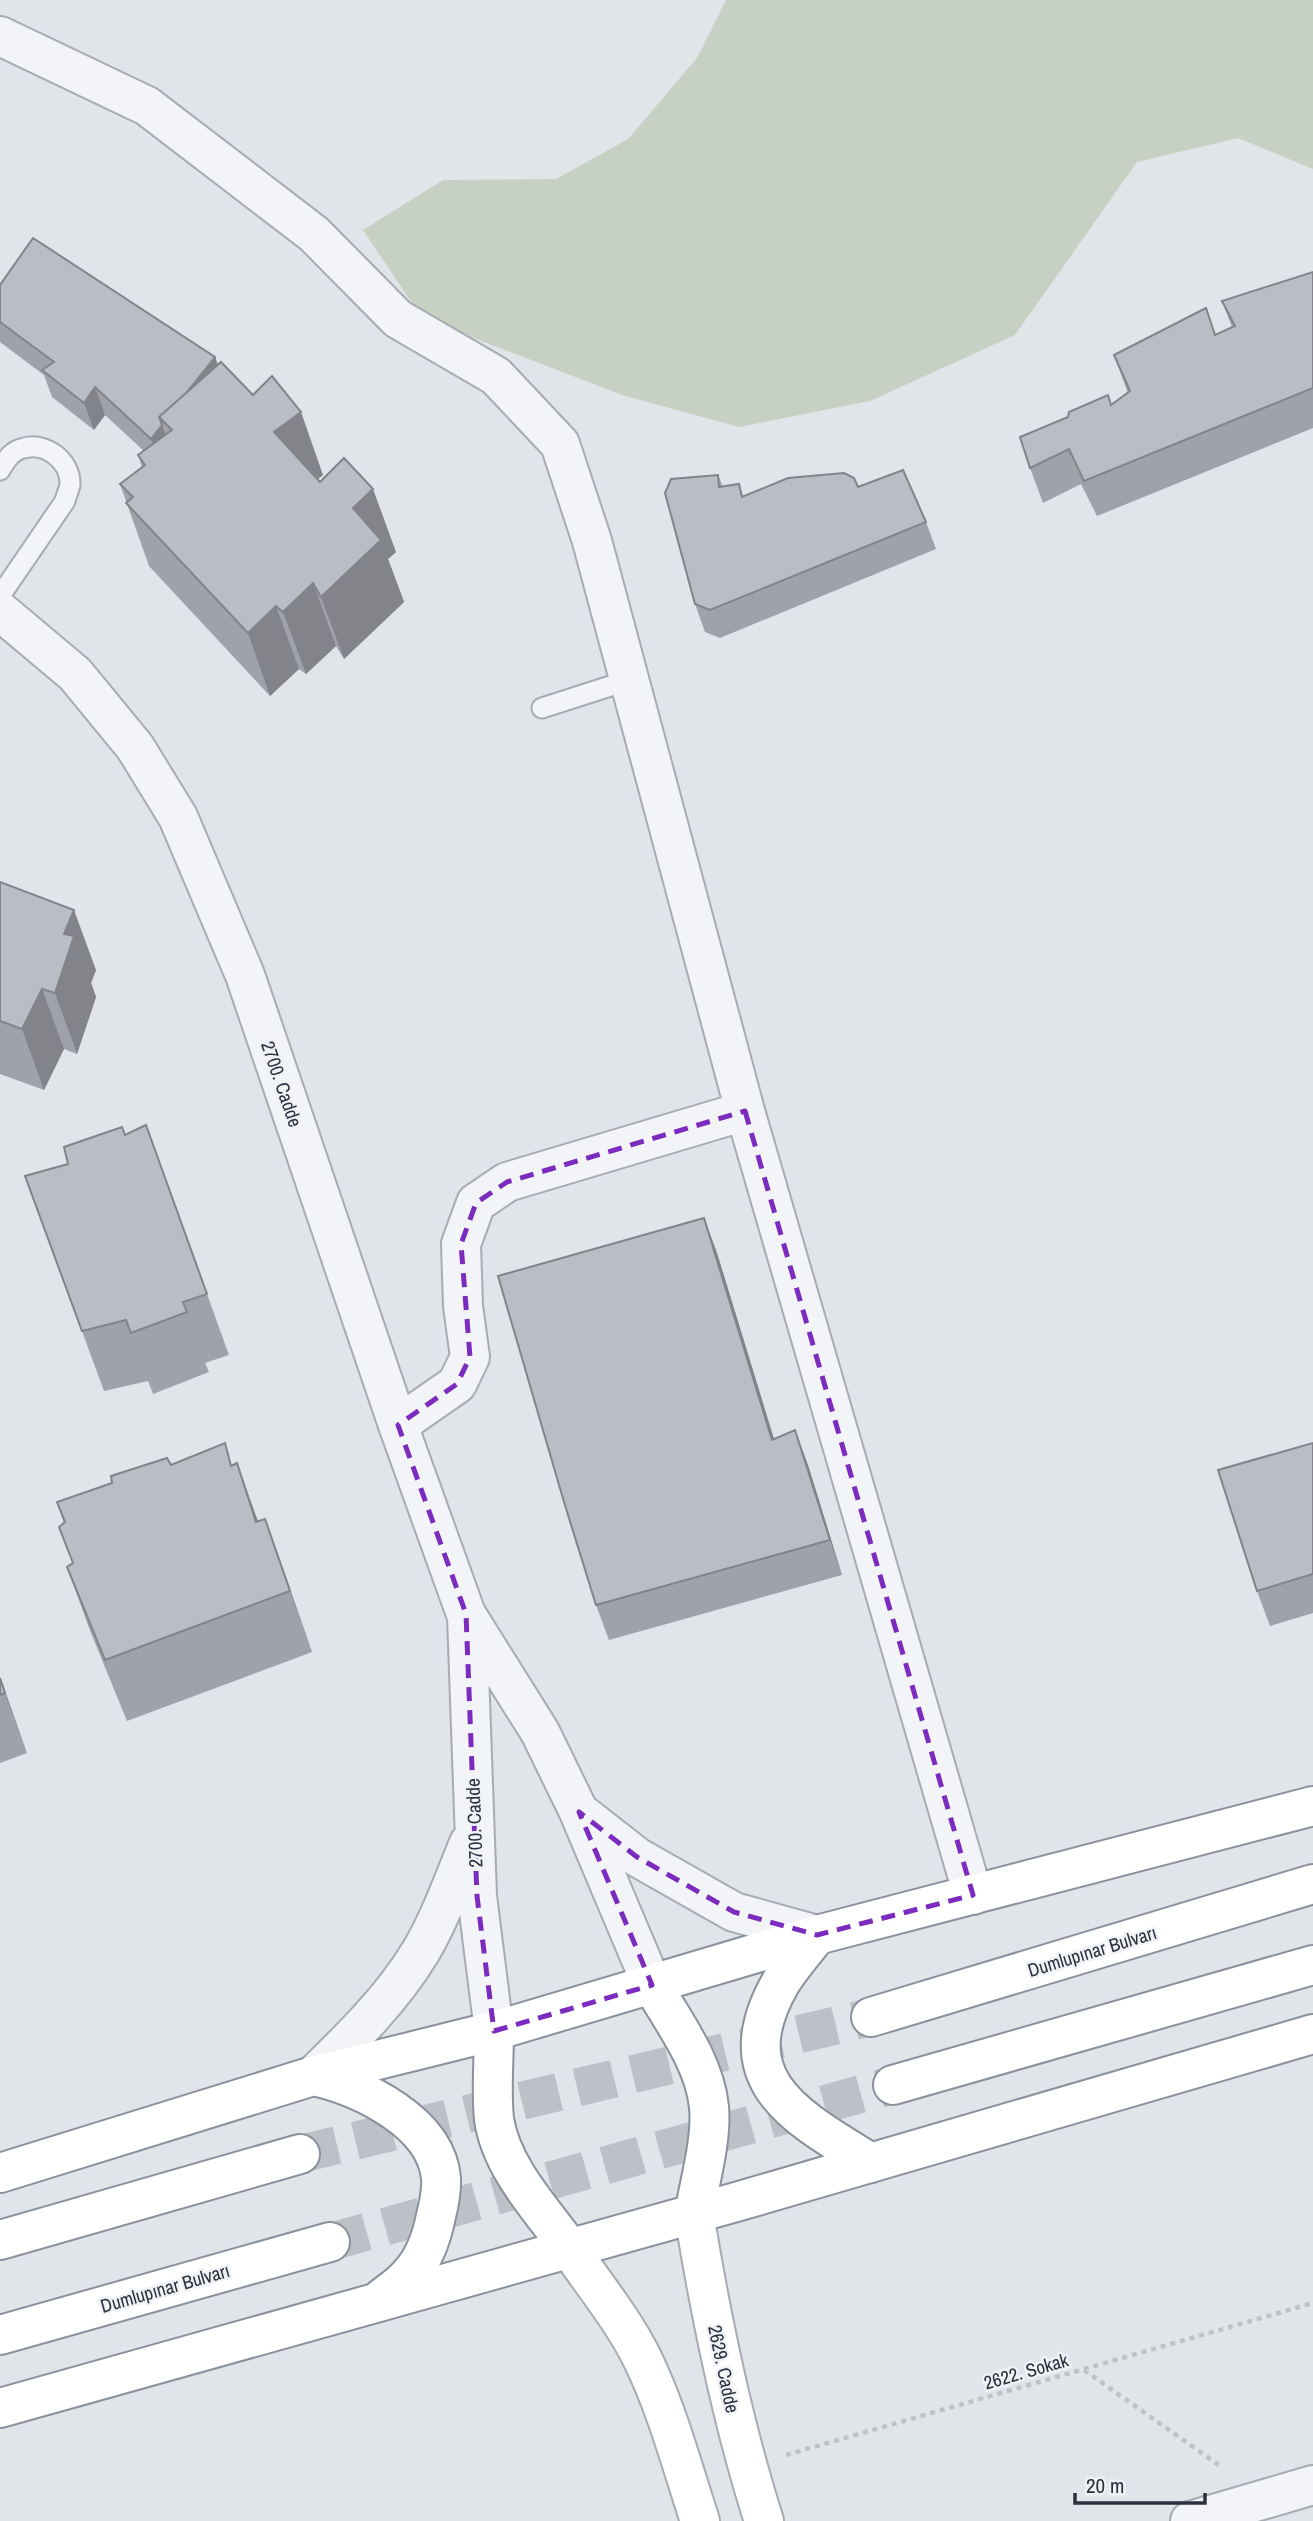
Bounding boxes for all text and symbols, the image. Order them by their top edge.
street label: 2700. Cadde [255,1038,309,1130]
street label: 2700. Cadde [459,1778,489,1868]
street label: Dumlupınar Bulvarı [1024,1919,1160,1983]
street label: Dumlupınar Bulvarı [97,2257,233,2319]
street label: 2629. Cadde [702,2323,746,2415]
street label: 2622. Sokak [981,2347,1071,2395]
scale bar [1075,2462,1204,2506]
text: 20 m [1086,2471,1124,2500]

